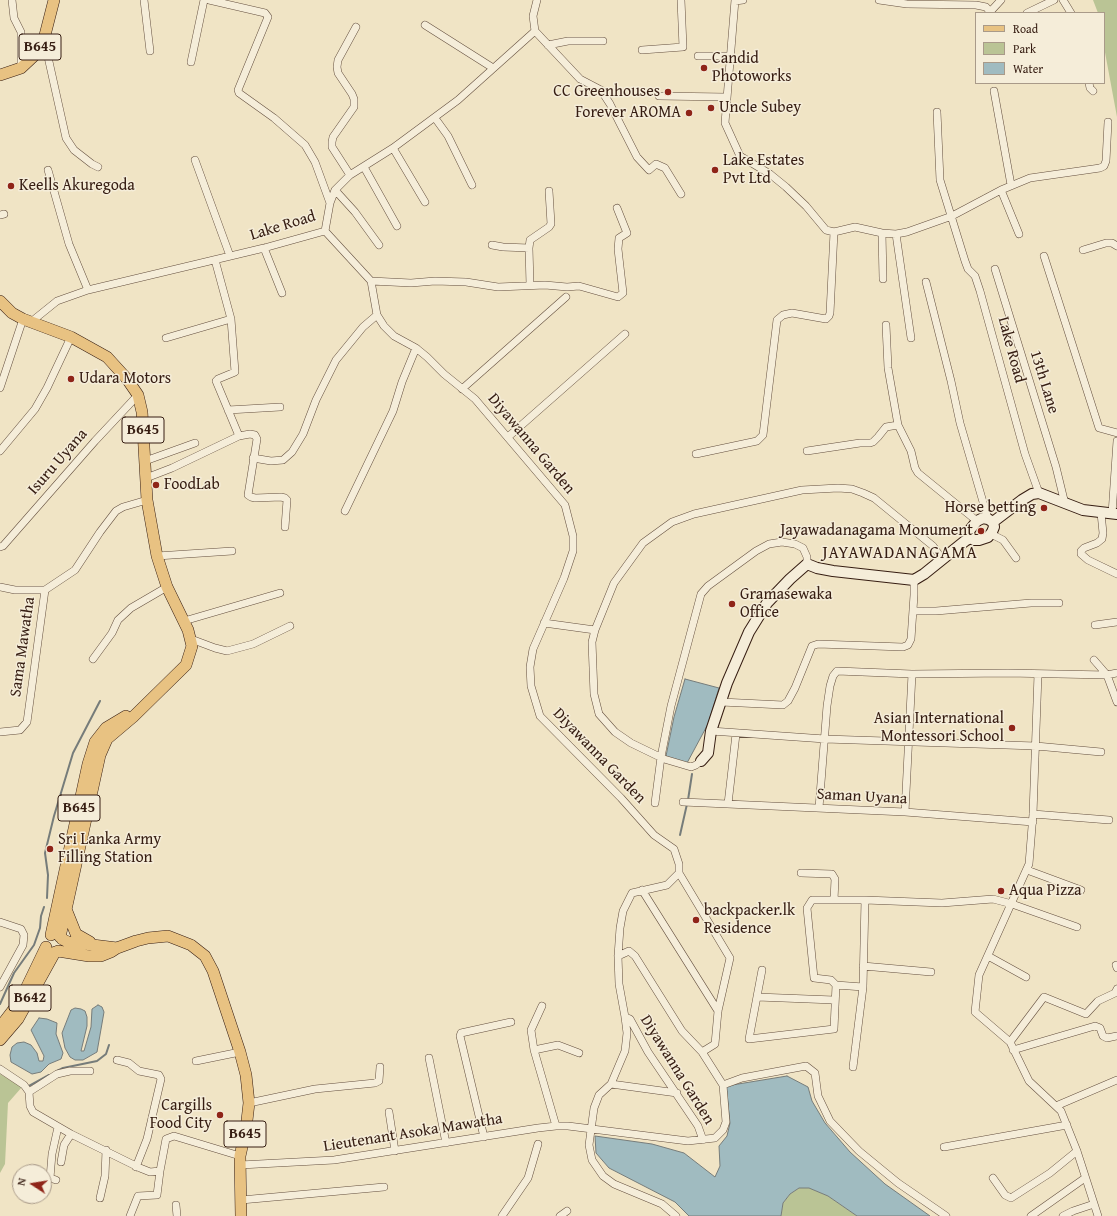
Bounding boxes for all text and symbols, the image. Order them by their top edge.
legend [975,12,1105,84]
text: Road [1013,20,1038,37]
road number: B645 [19,34,61,60]
text: Park [1013,40,1036,57]
place label: Candid Photoworks [712,49,792,87]
text: Water [1013,60,1043,77]
marker: Candid Photoworks [699,63,709,73]
place label: CC Greenhouses [553,82,660,102]
marker: CC Greenhouses [663,87,673,97]
place label: Uncle Subey [719,98,801,118]
place label: Forever AROMA [575,103,681,123]
marker: Uncle Subey [706,103,716,113]
marker: Forever AROMA [684,108,694,118]
place label: Lake Estates Pvt Ltd [723,151,804,189]
marker: Lake Estates Pvt Ltd [710,165,720,175]
place label: Keells Akuregoda [19,176,135,196]
marker: Keells Akuregoda [6,181,16,191]
street label: Lake Road [248,207,318,245]
street label: Lake Road [993,315,1029,385]
street label: 13th Lane [1025,348,1063,416]
place label: Udara Motors [79,369,171,389]
marker: Udara Motors [66,374,76,384]
street label: Diyawanna Garden [483,390,579,498]
road number: B645 [122,417,164,443]
street label: Isuru Uyana [24,425,92,499]
place label: FoodLab [164,475,220,495]
marker: FoodLab [151,480,161,490]
place label: Horse betting [945,498,1036,518]
marker: Horse betting [1039,503,1049,513]
place label: Jayawadanagama Monument [780,521,973,541]
marker: Jayawadanagama Monument [976,526,986,536]
district label: JAYAWADANAGAMA [822,544,978,564]
place label: Gramasewaka Office [740,585,832,623]
street label: Sama Mawatha [6,596,40,698]
marker: Gramasewaka Office [727,599,737,609]
street label: Diyawanna Garden [549,704,649,808]
place label: Asian International Montessori School [874,709,1004,747]
marker: Asian International Montessori School [1007,723,1017,733]
street label: Saman Uyana [816,785,908,809]
road number: B645 [58,795,100,821]
place label: Sri Lanka Army Filling Station [58,830,161,868]
marker: Sri Lanka Army Filling Station [45,844,55,854]
place label: Aqua Pizza [1009,881,1082,901]
marker: Aqua Pizza [996,886,1006,896]
place label: backpacker.lk Residence [704,901,795,939]
marker: backpacker.lk Residence [691,915,701,925]
road number: B642 [9,985,51,1011]
street label: Diyawanna Garden [636,1012,718,1128]
place label: Cargills Food City [150,1096,212,1134]
street label: Lieutenant Asoka Mawatha [322,1109,504,1157]
marker: Cargills Food City [215,1110,225,1120]
road number: B645 [224,1121,266,1147]
north arrow [12,1164,52,1204]
text: N [13,1176,30,1187]

